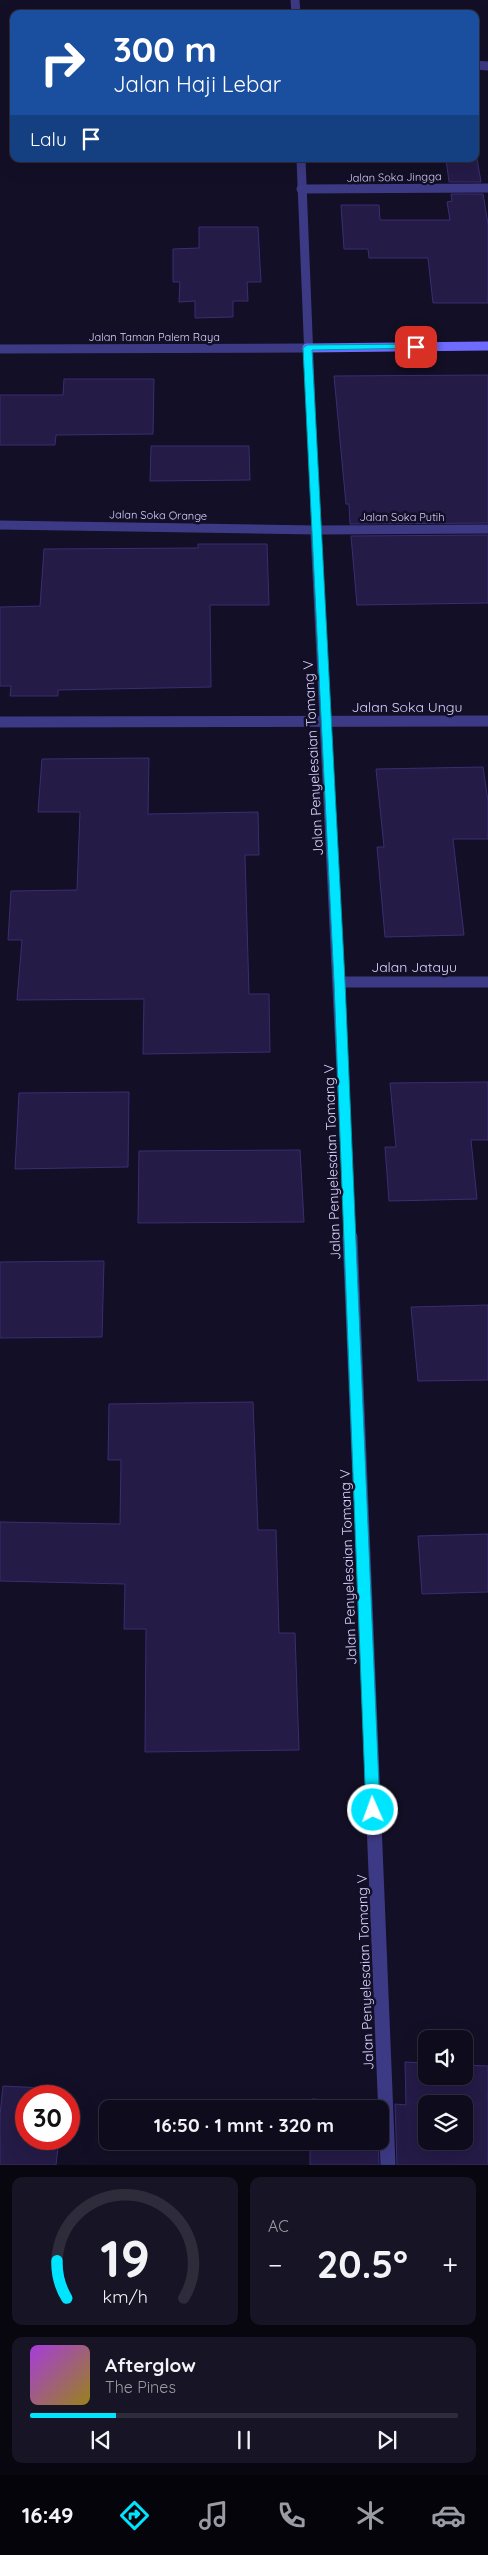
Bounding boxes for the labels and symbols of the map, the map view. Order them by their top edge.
street label: Jalan Soka Jingga [346,169,442,185]
pin [395,326,437,368]
street label: Jalan Taman Palem Raya [88,330,220,344]
street label: Jalan Soka Orange [109,507,207,523]
street label: Jalan Soka Putih [360,510,444,524]
street label: Jalan Penyelesaian Tomang V [299,660,327,856]
street label: Jalan Soka Ungu [352,698,462,716]
street label: Jalan Jatayu [371,958,457,976]
street label: Jalan Penyelesaian Tomang V [320,1064,344,1260]
street label: Jalan Penyelesaian Tomang V [336,1469,360,1665]
position arrow [346,1783,398,1835]
street label: Jalan Penyelesaian Tomang V [353,1874,377,2070]
speed limit sign: 30 [15,2085,80,2150]

